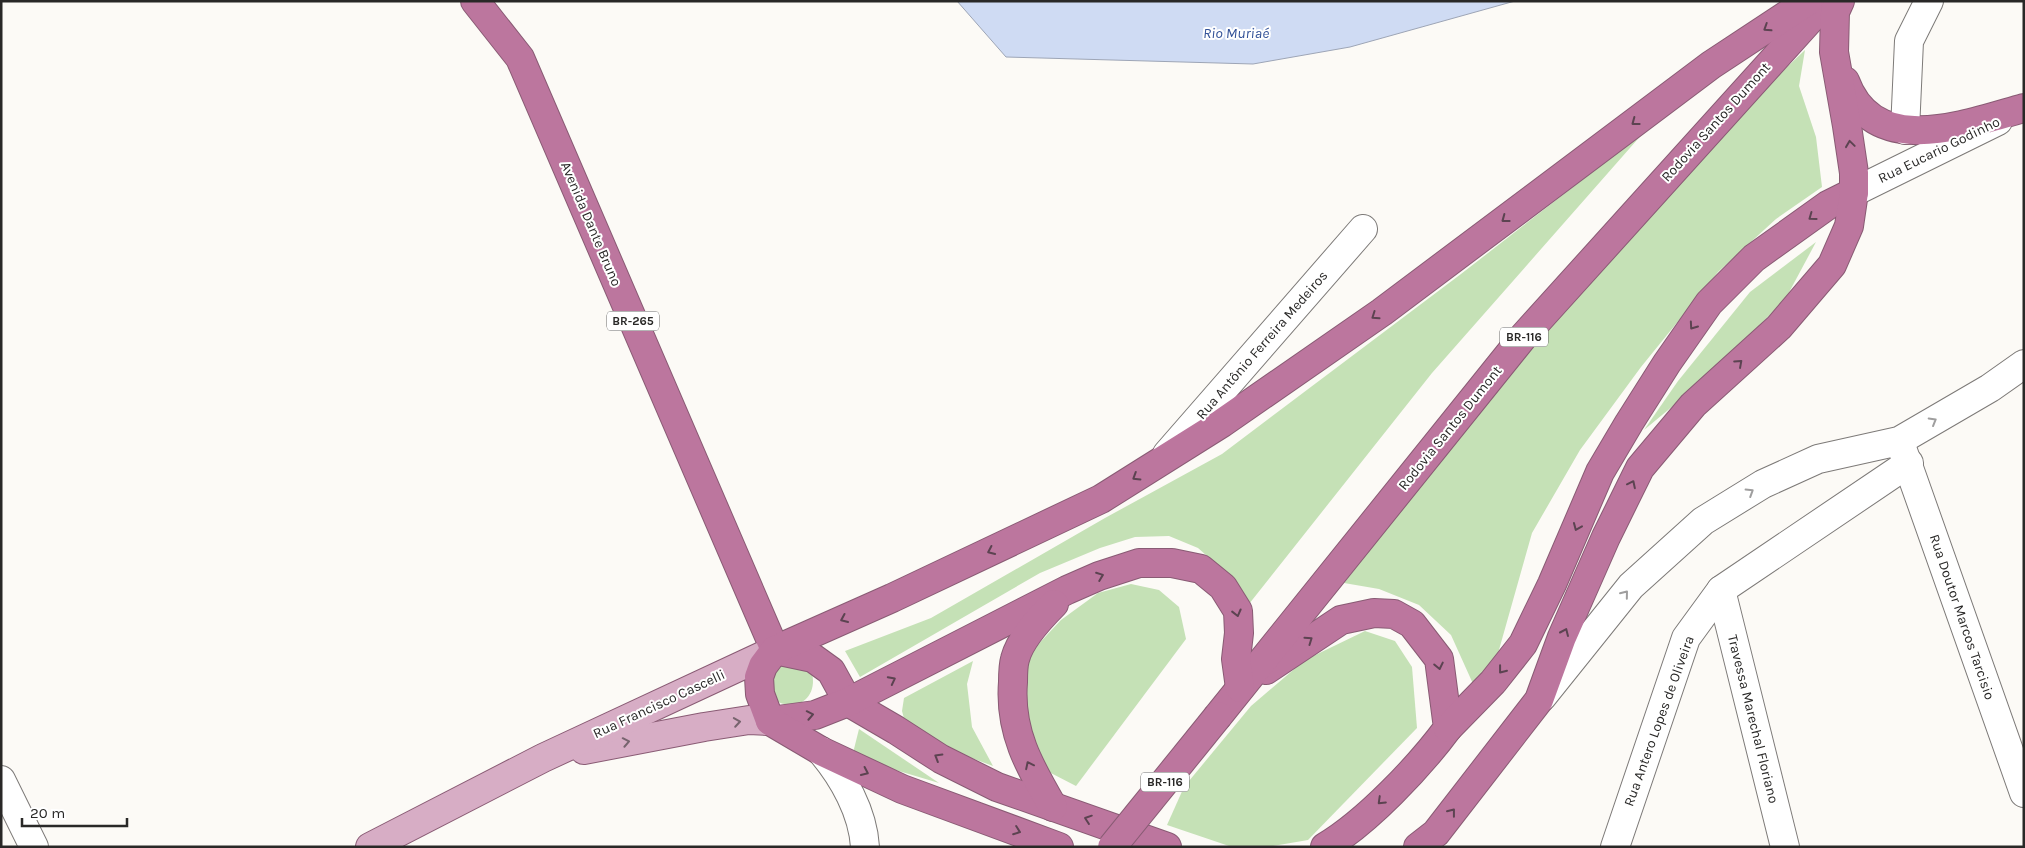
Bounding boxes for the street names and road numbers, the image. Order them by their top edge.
street label: Rodovia Santos Dumont [1658,59,1774,185]
street label: Rua Eucario Godinho [1875,113,2003,187]
street label: Avenida Dante Bruno [557,159,625,289]
street label: Rua Antônio Ferreira Medeiros [1193,267,1331,423]
road number: BR-265 [607,312,659,331]
road number: BR-116 [1500,328,1548,347]
street label: Rodovia Santos Dumont [1395,362,1505,494]
street label: Rua Doutor Marcos Tarcisio [1926,532,1998,702]
street label: Rua Antero Lopes de Oliveira [1620,633,1698,809]
street label: Travessa Marechal Floriano [1724,633,1782,805]
street label: Rua Francisco Cascelli [590,666,728,742]
road number: BR-116 [1141,772,1189,792]

